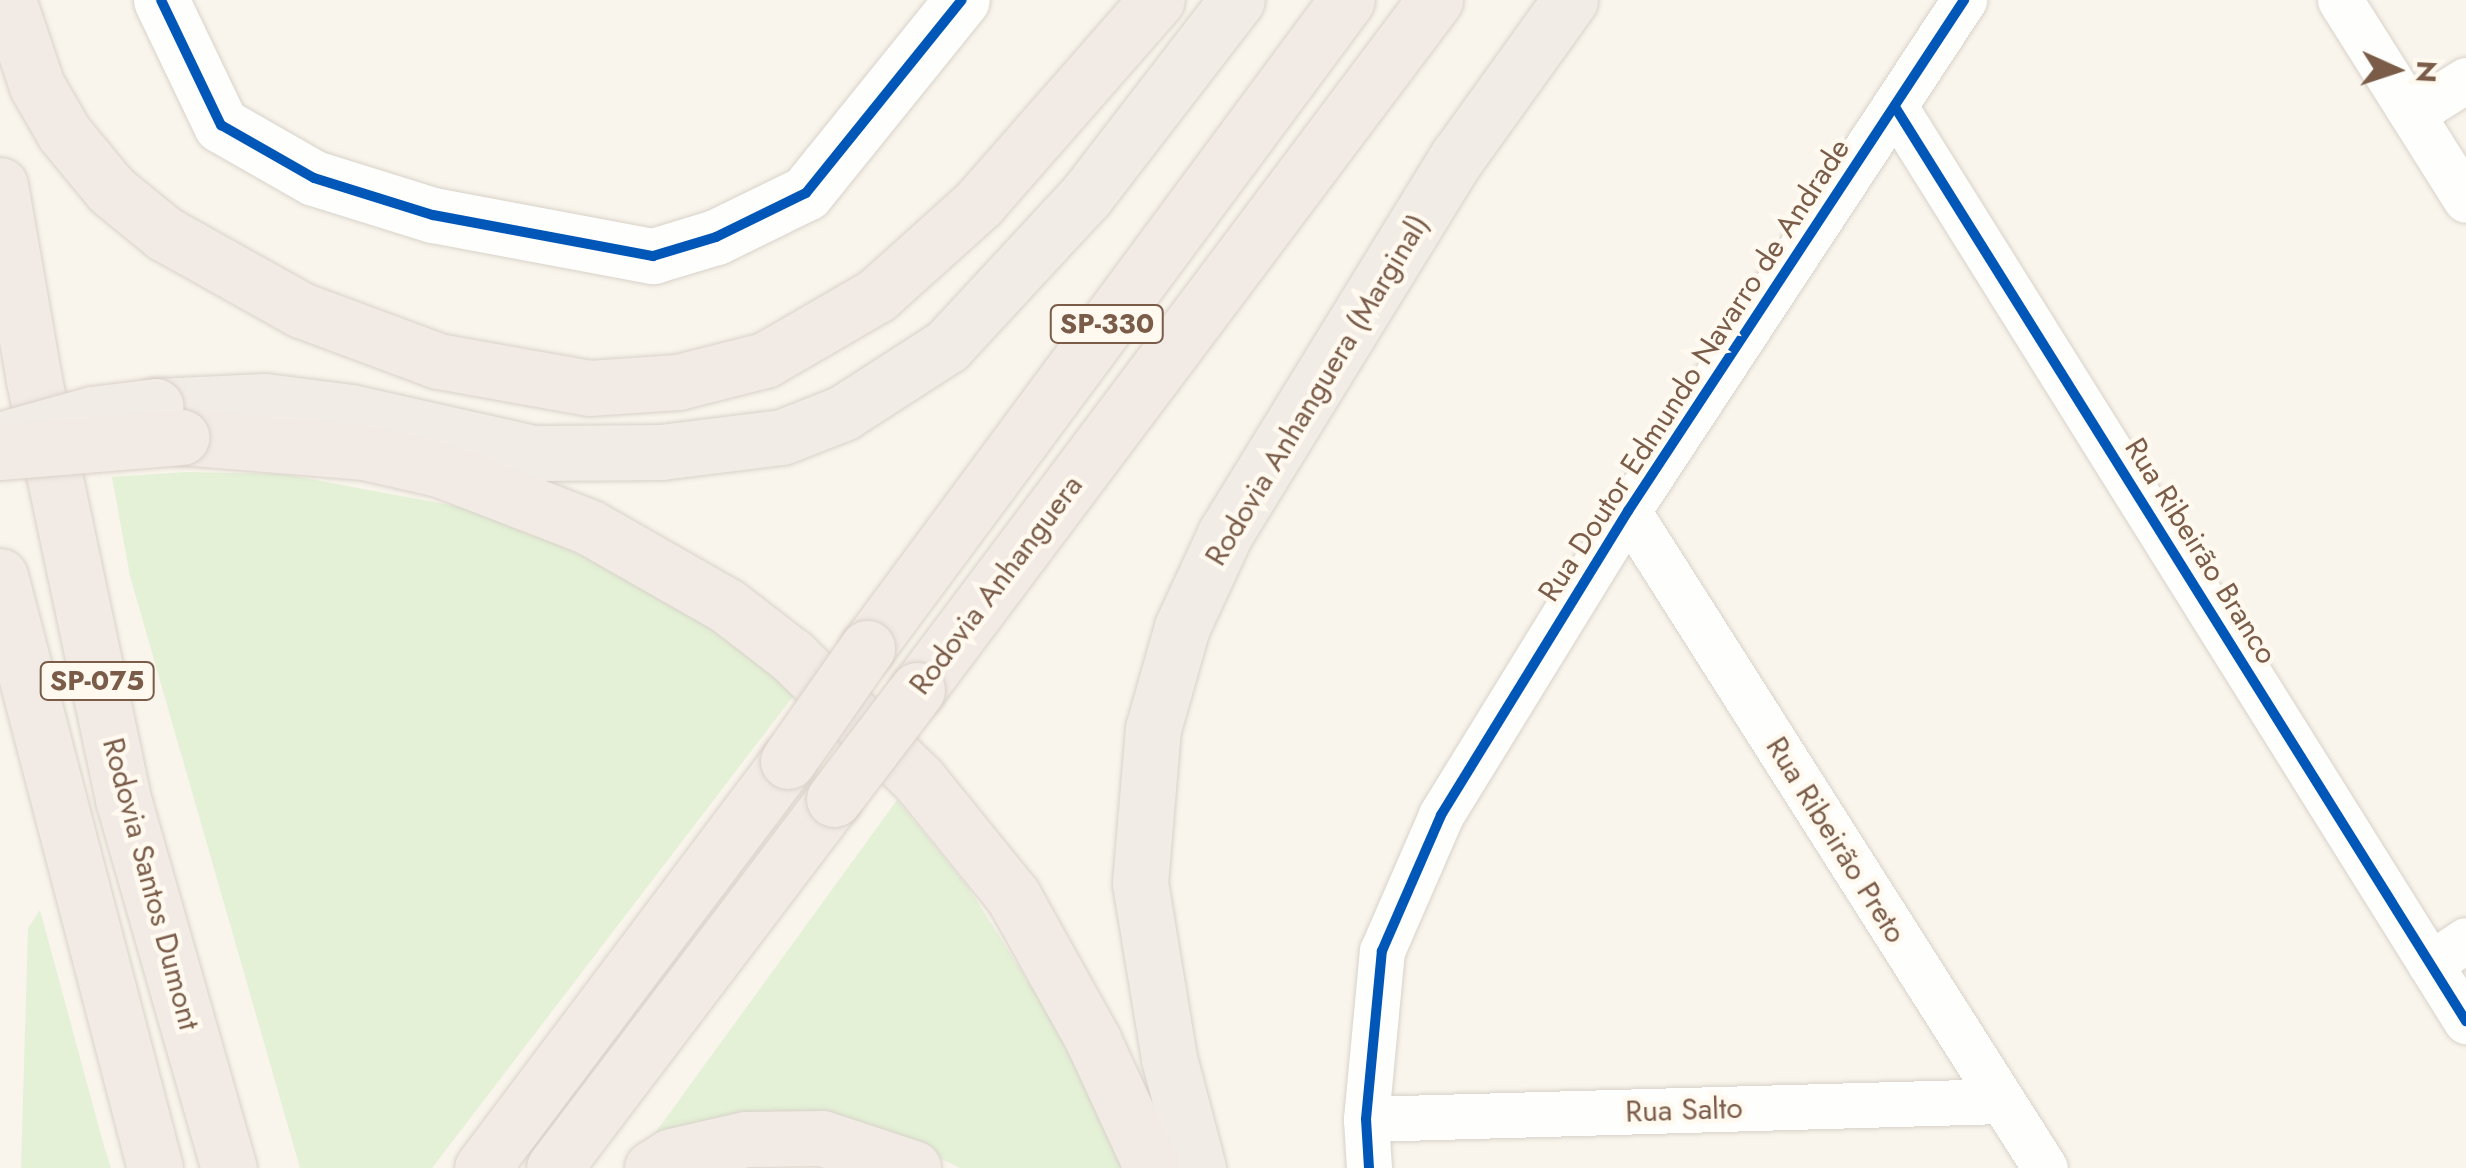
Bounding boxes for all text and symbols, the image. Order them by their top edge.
north arrow [2346,20,2446,120]
text: N [2405,59,2448,84]
street label: Rua Doutor Edmundo Navarro de Andrade [1531,132,1857,608]
street label: Rodovia Anhanguera (Marginal) [1198,208,1436,572]
road number: SP-330 [1050,301,1164,347]
street label: Rua Ribeirão Branco [2117,432,2285,670]
street label: Rodovia Anhanguera [902,468,1090,702]
road number: SP-075 [39,658,154,704]
street label: Rua Ribeirão Preto [1758,730,1914,950]
street label: Rodovia Santos Dumont [95,734,207,1034]
street label: Rua Salto [1625,1090,1743,1130]

